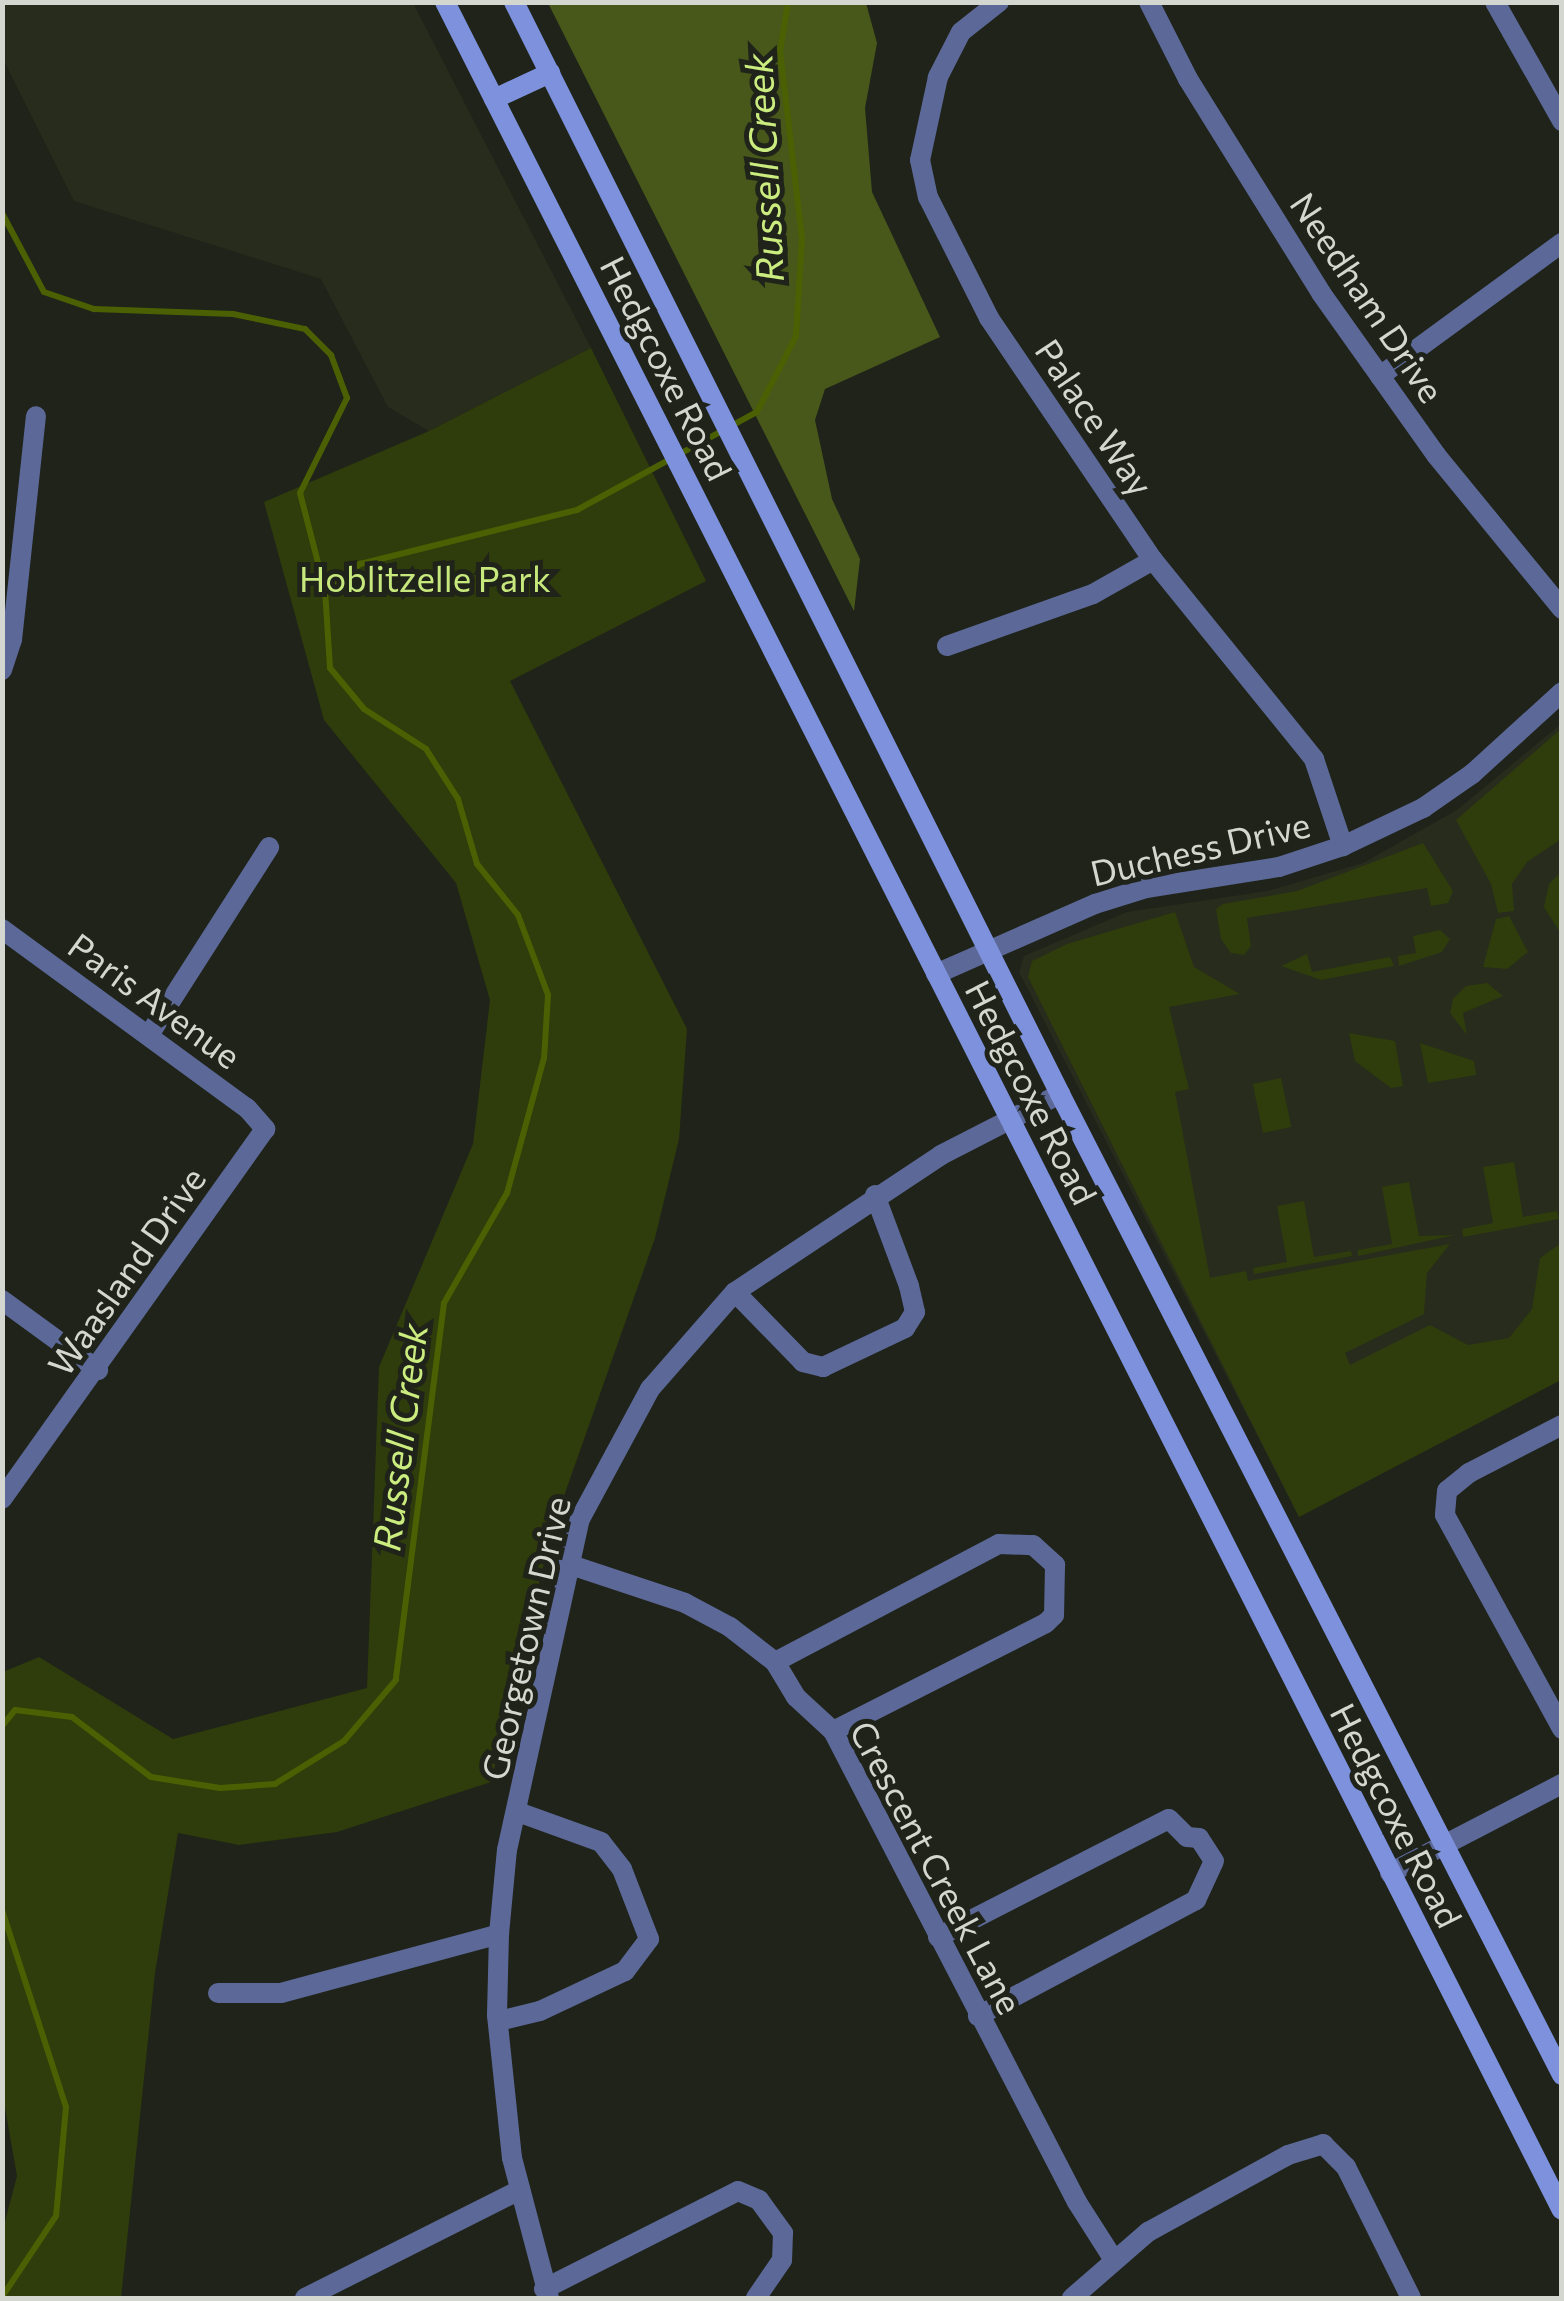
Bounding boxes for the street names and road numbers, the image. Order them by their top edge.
street label: Needham Drive [1282,184,1454,410]
street label: Hedgcoxe Road [593,249,741,487]
street label: Palace Way [1027,331,1163,503]
street label: Duchess Drive [1086,802,1314,894]
street label: Paris Avenue [61,923,249,1077]
street label: Hedgcoxe Road [958,973,1106,1211]
street label: Waasland Drive [39,1159,213,1383]
street label: Georgetown Drive [472,1492,578,1784]
street label: Hedgcoxe Road [1323,1696,1471,1934]
street label: Crescent Creek Lane [842,1713,1032,2021]

